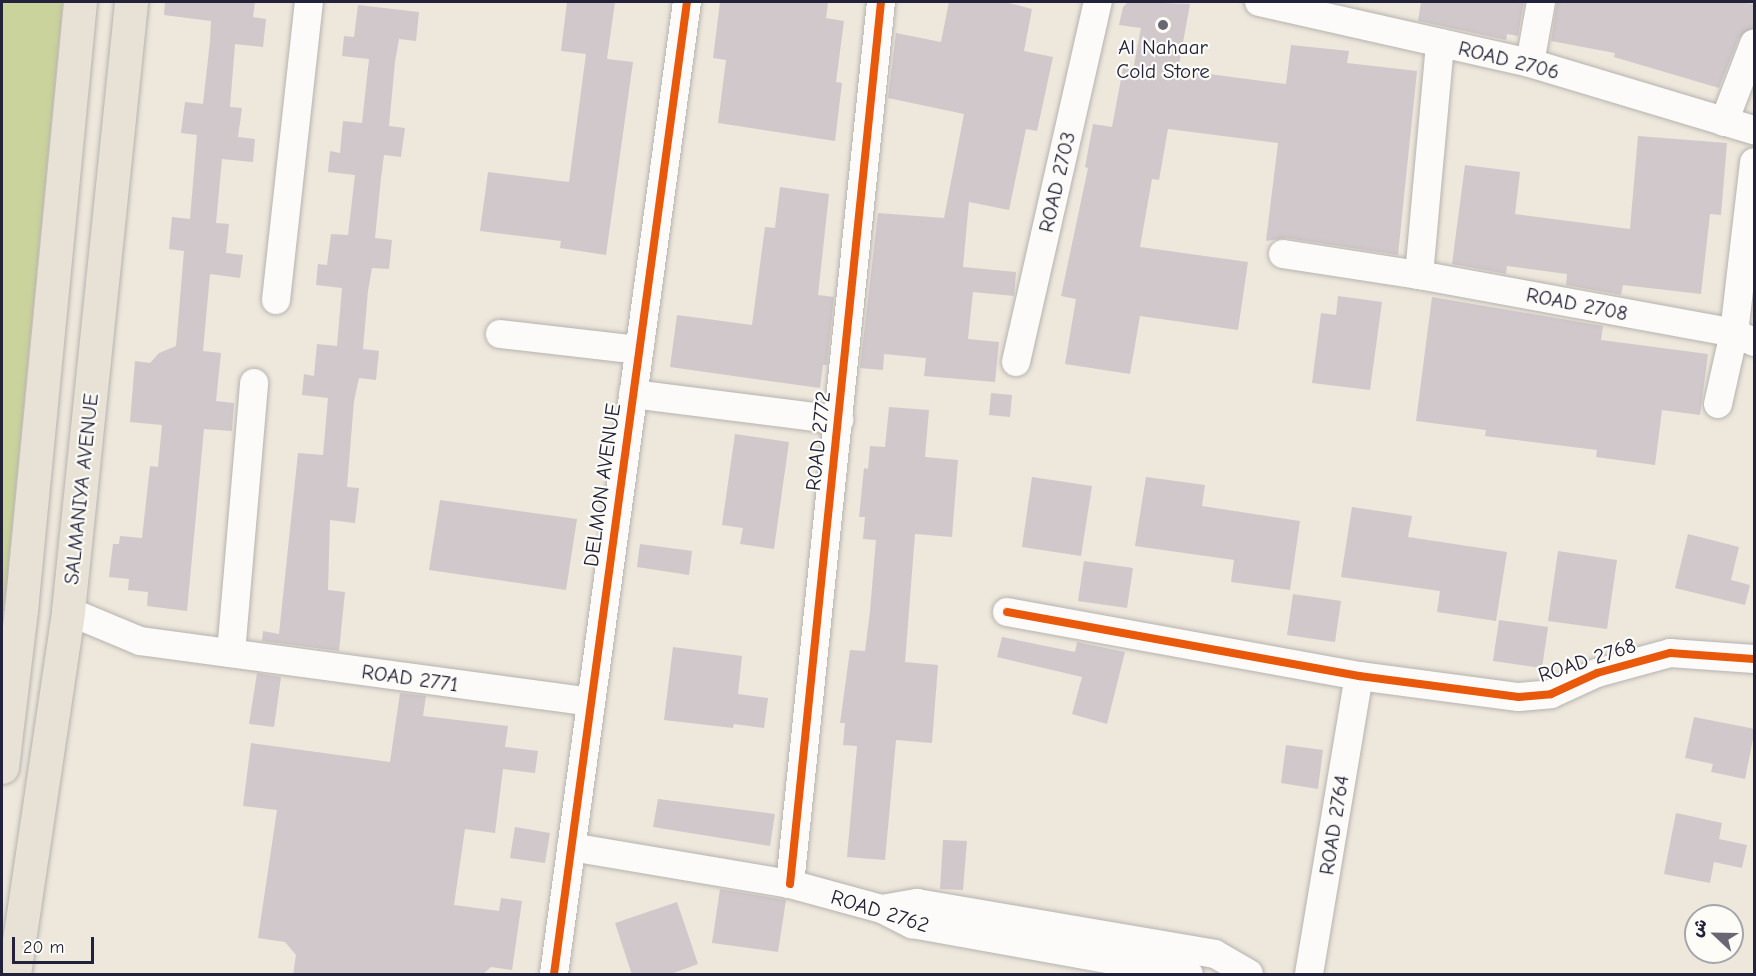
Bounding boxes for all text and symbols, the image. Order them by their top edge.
marker: Al Nahaar Cold Store [1156,18,1170,32]
place label: Al Nahaar Cold Store [1116,34,1210,84]
street label: ROAD 2706 [1456,35,1562,85]
street label: ROAD 2703 [1033,129,1081,235]
street label: ROAD 2708 [1524,282,1630,326]
street label: ROAD 2772 [800,390,836,492]
street label: SALMANIYA AVENUE [58,392,104,586]
street label: DELMON AVENUE [578,402,626,568]
street label: ROAD 2768 [1535,632,1639,688]
street label: ROAD 2771 [360,659,460,697]
street label: ROAD 2764 [1314,773,1354,877]
street label: ROAD 2762 [828,884,932,938]
north arrow [1684,904,1744,964]
text: ش [1688,916,1711,940]
scale bar [15,925,98,963]
text: 20 m [23,937,64,958]

